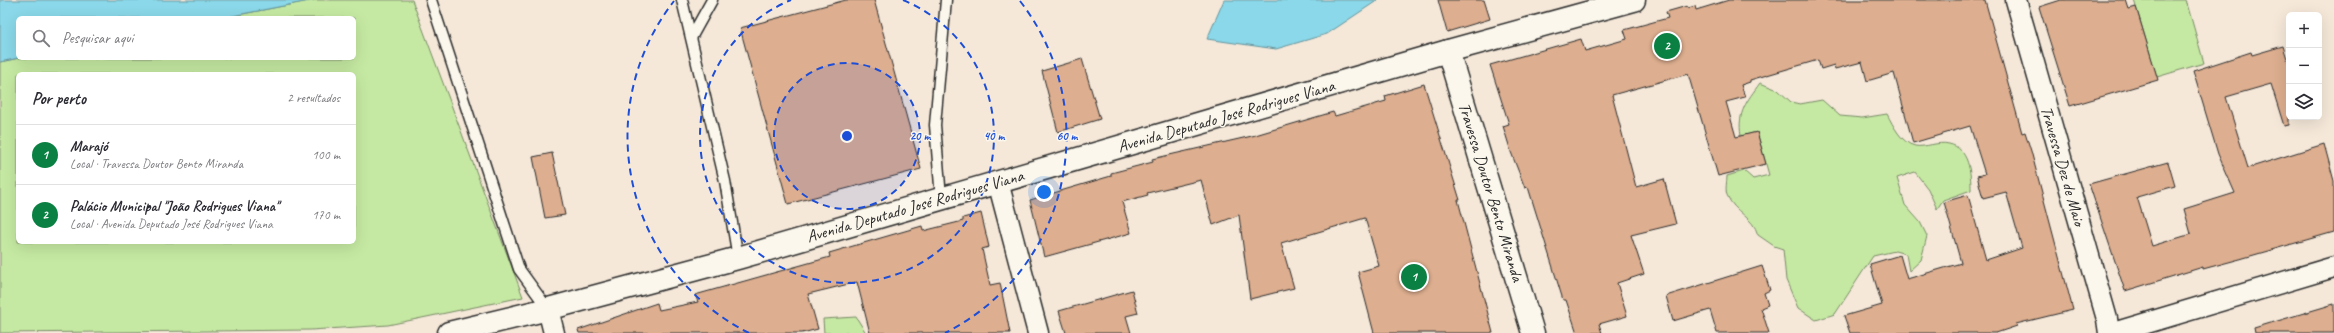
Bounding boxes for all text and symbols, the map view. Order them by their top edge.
map controls [2286,12,2322,120]
button: + [2286,12,2322,48]
search box [16,16,356,60]
icon: search [30,27,52,49]
text: Pesquisar aqui [62,29,133,48]
pin: 2 [1654,31,1680,61]
button: − [2286,48,2322,84]
street label: Avenida Deputado José Rodrigues Viana [1115,75,1338,157]
button: layers [2286,84,2322,120]
text: Por perto [32,88,86,109]
text: 2 resultados [287,90,340,106]
street label: Travessa Doutor Bento Miranda [1454,100,1529,285]
street label: Travessa Dez de Maio [2036,104,2091,230]
text: 20 m [910,128,931,144]
text: 40 m [984,128,1005,144]
text: 60 m [1057,128,1079,144]
centre of rings [840,129,854,143]
text: Marajó [70,137,108,156]
text: 1 [42,147,48,163]
text: 100 m [312,147,340,163]
text: Local · Travessa Doutor Bento Miranda [70,156,243,172]
street label: Avenida Deputado José Rodrigues Viana [804,165,1027,247]
your location [1034,182,1054,202]
text: Palácio Municipal "João Rodrigues Viana" [70,197,279,216]
text: 2 [42,207,48,223]
text: 170 m [312,207,340,223]
text: Local · Avenida Deputado José Rodrigues Viana [70,216,273,232]
pin: 1 [1401,262,1427,292]

